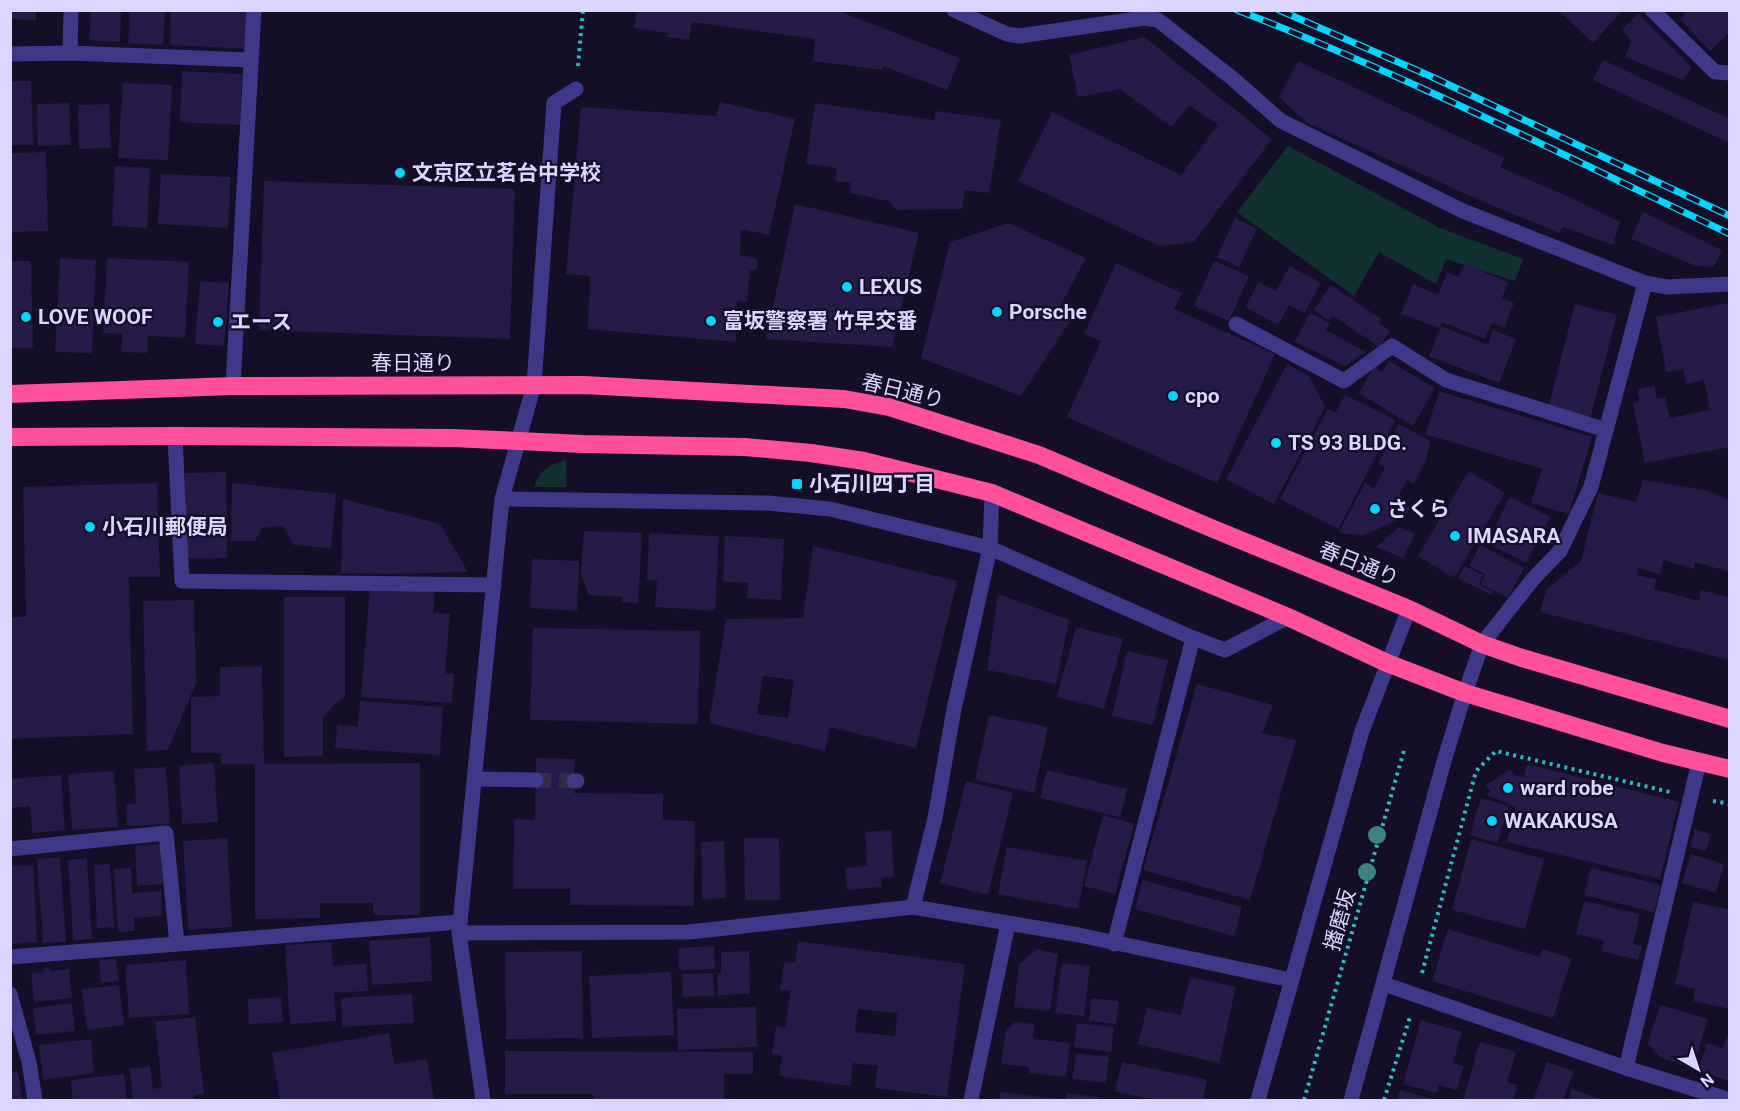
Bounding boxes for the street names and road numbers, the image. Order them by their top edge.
street label: 春日通り [371,351,455,375]
street label: 春日通り [859,369,947,413]
street label: 春日通り [1316,537,1402,591]
street label: 播磨坂 [1320,886,1360,954]

